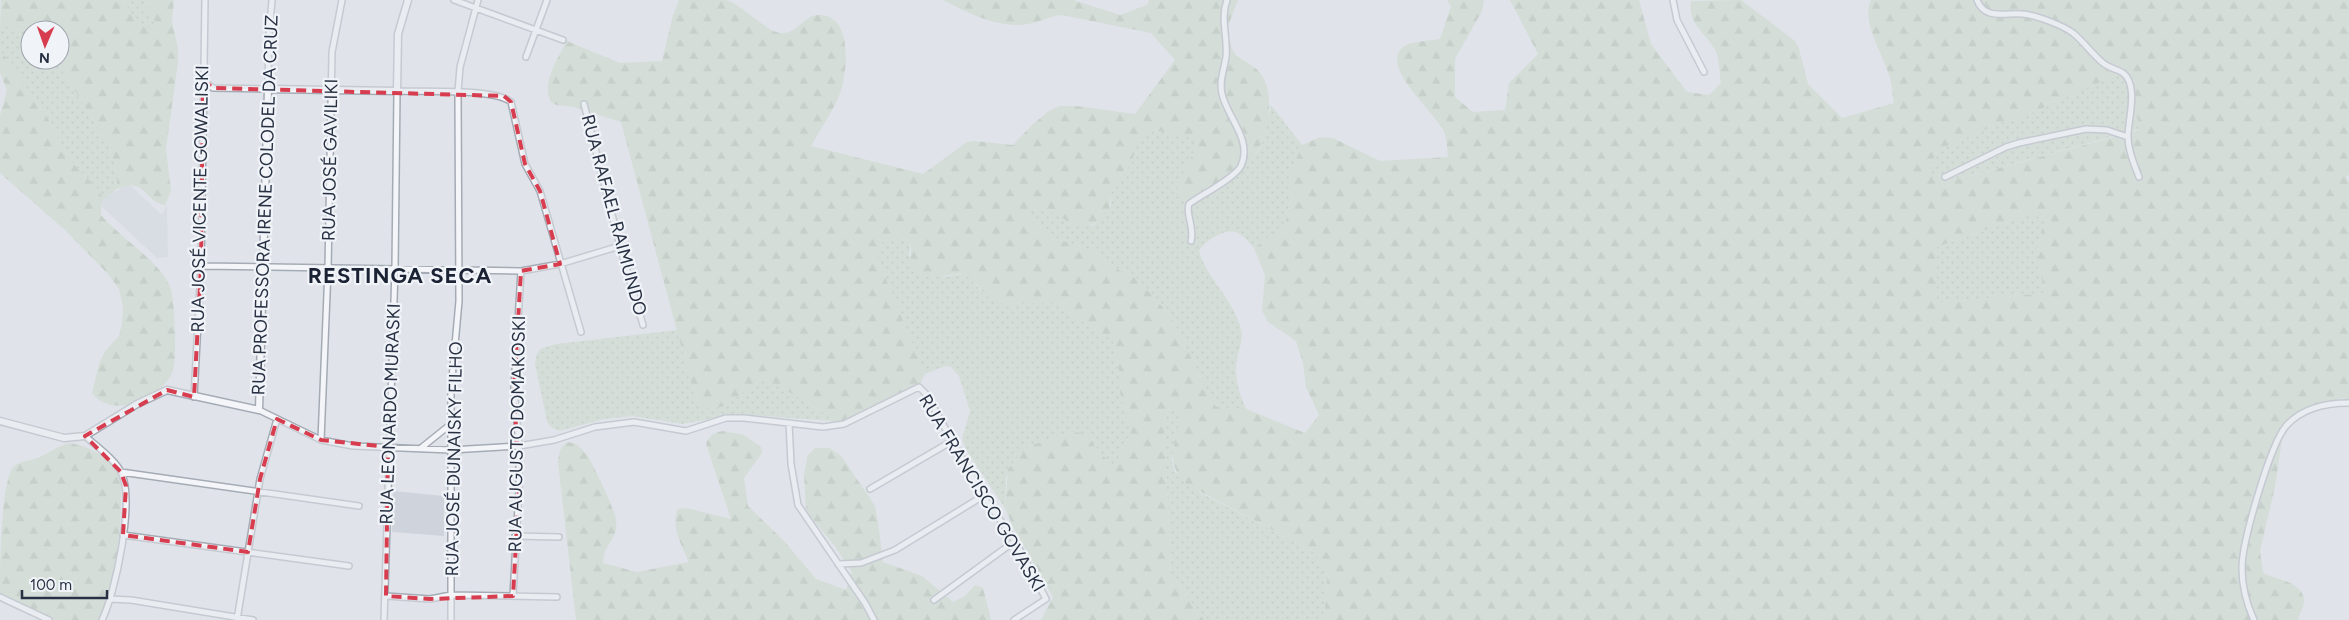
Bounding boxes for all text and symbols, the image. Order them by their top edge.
street label: RUA PROFESSORA IRENE COLODEL DA CRUZ [247,14,283,396]
north arrow [20,20,70,70]
text: N [39,49,50,66]
street label: RUA JOSÉ VICENTE GOWALISKI [187,65,213,333]
street label: RUA JOSÉ GAVILIKI [318,79,342,241]
street label: RUA RAFAEL RAIMUNDO [577,112,651,318]
district label: RESTINGA SECA [308,262,492,289]
street label: RUA LEONARDO MURASKI [375,303,405,525]
street label: RUA AUGUSTO DOMAKOSKI [504,315,530,553]
street label: RUA JOSÉ DUNAISKY FILHO [441,341,467,577]
street label: RUA FRANCISCO GOVASKI [914,390,1050,596]
scale bar [22,568,108,600]
text: 100 m [30,576,72,594]

